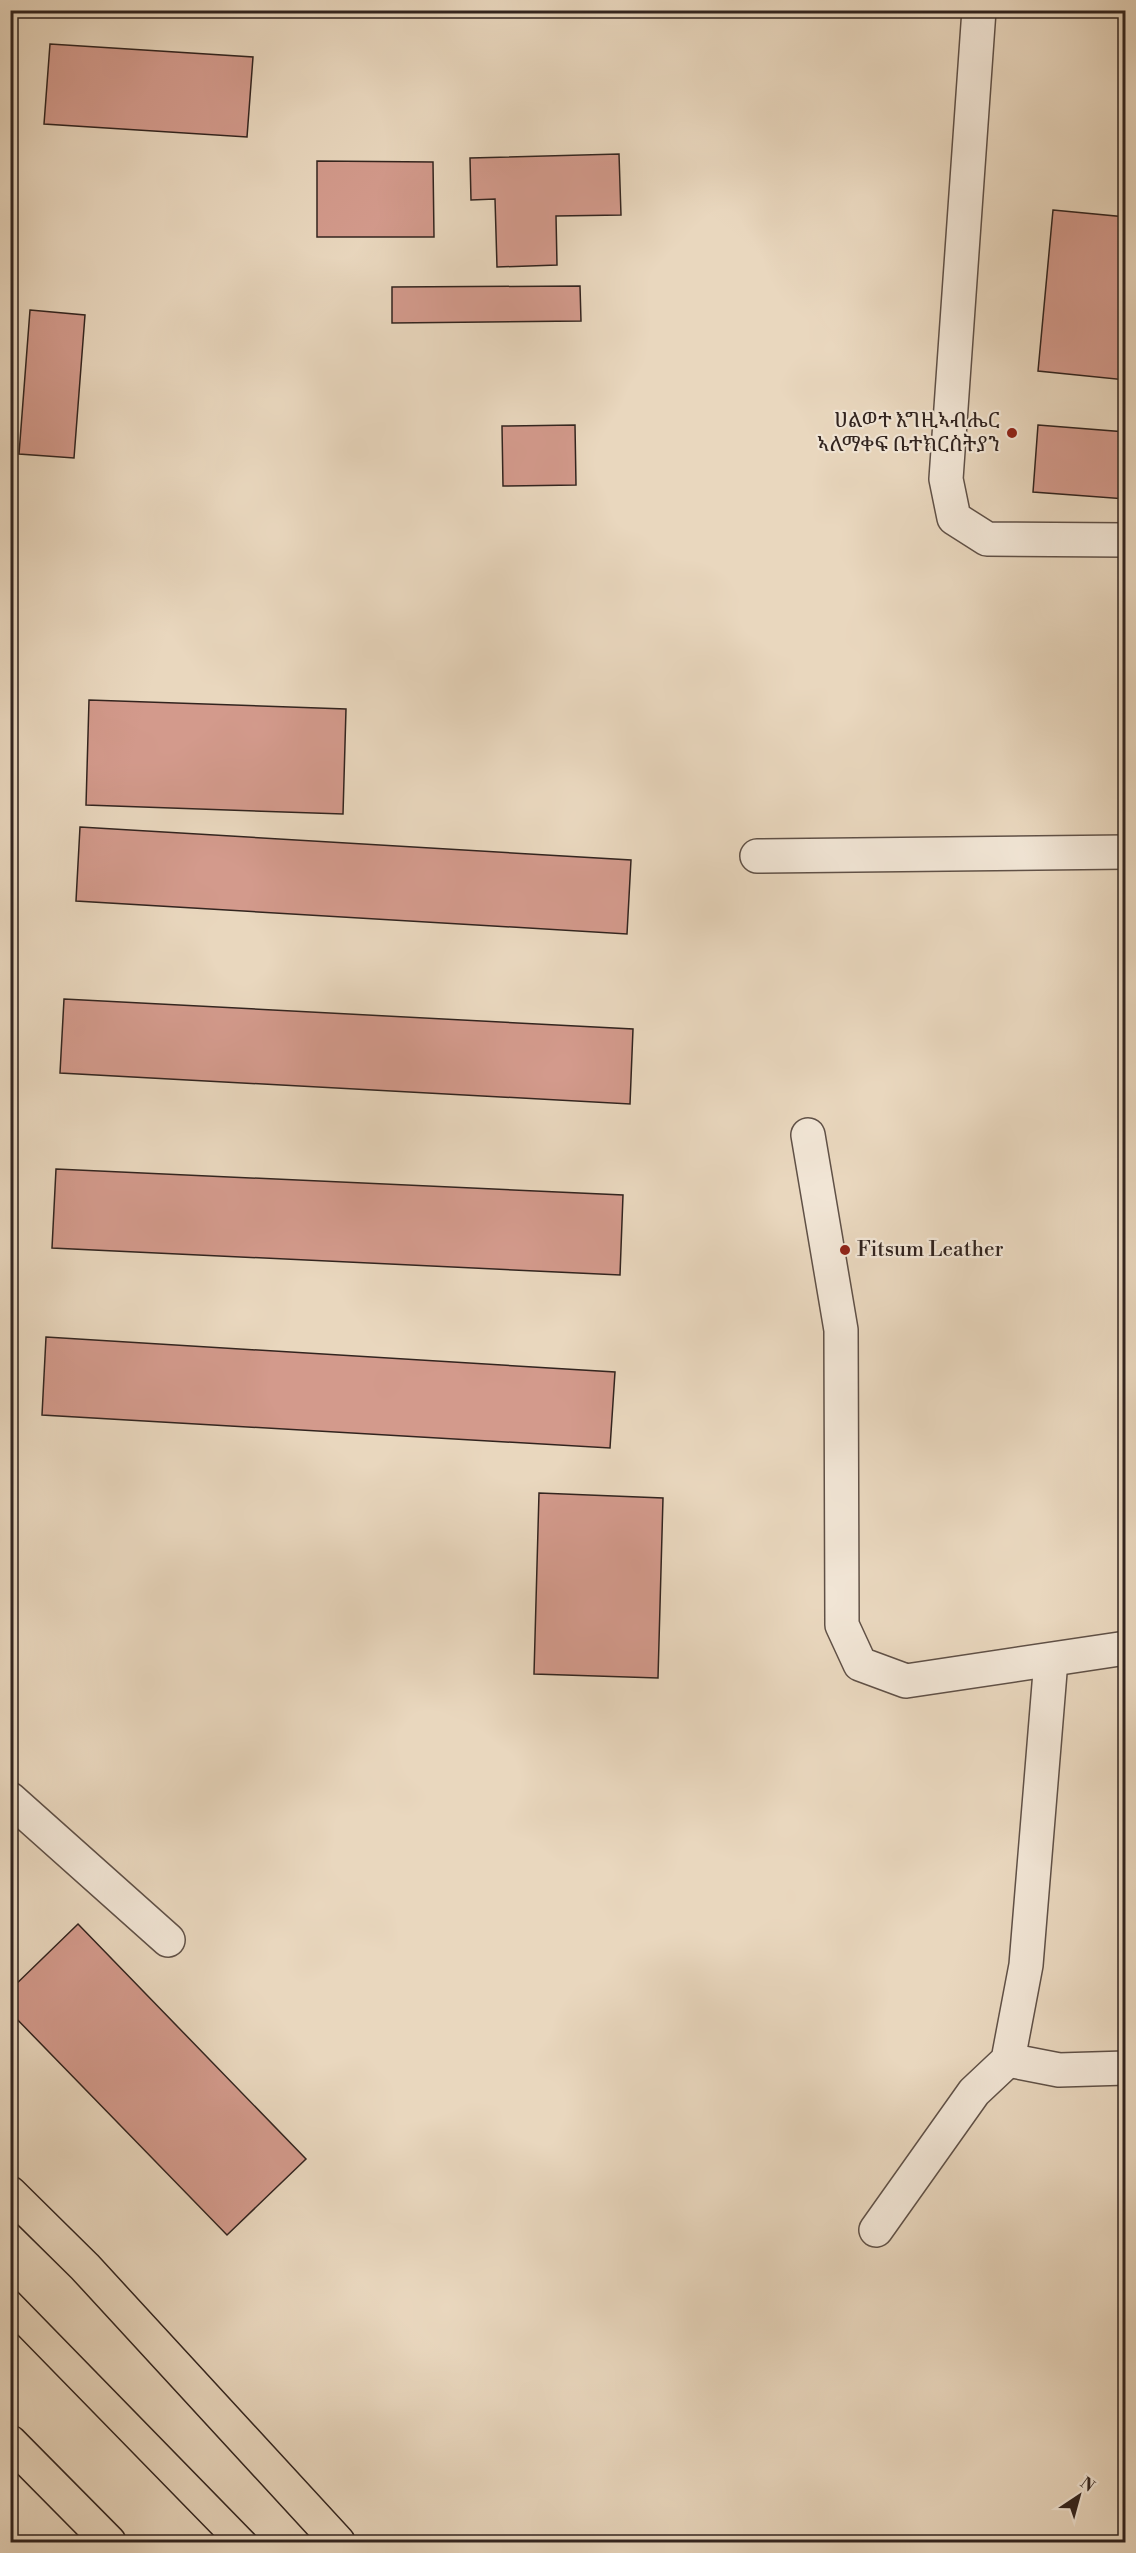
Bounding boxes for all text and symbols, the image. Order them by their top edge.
place label: ሀልወተ እግዚኣብሔር ኣለማቀፍ ቤተክርስትያን [817,408,1000,458]
marker: ሀልወተ እግዚኣብሔር ኣለማቀፍ ቤተክርስትያን [1005,426,1019,440]
place label: Fitsum Leather [857,1237,1004,1263]
marker: Fitsum Leather [838,1243,852,1257]
north arrow [1049,2466,1109,2526]
text: N [1076,2473,1099,2497]

